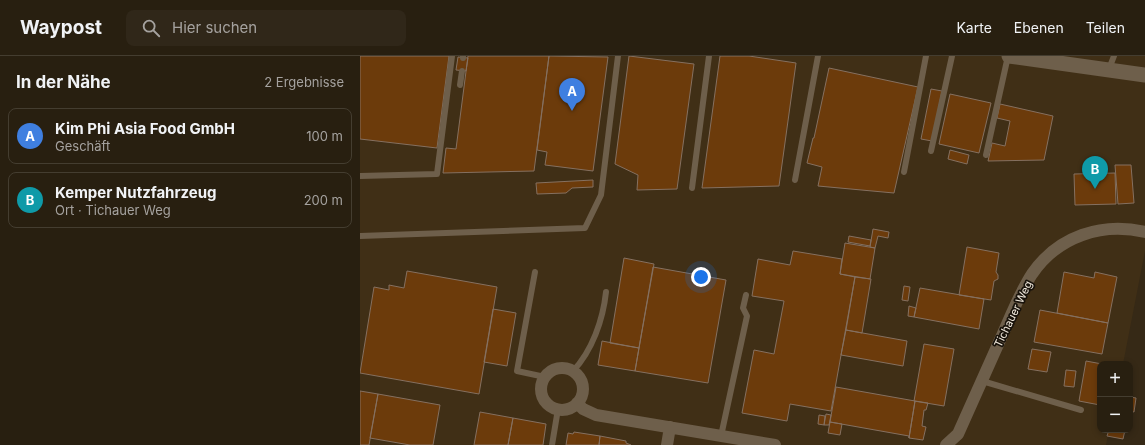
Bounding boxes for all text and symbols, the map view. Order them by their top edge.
search box [126,10,406,46]
text: Waypost [20,16,102,39]
icon: search [140,17,162,39]
text: Hier suchen [172,18,257,37]
text: Karte [956,19,992,36]
text: Ebenen [1014,19,1064,36]
text: Teilen [1086,19,1125,36]
text: In der Nähe [16,72,111,92]
text: 2 Ergebnisse [264,74,344,90]
pin: A [559,78,585,111]
text: Kim Phi Asia Food GmbH [55,119,235,138]
text: A [25,128,35,144]
text: 100 m [306,128,343,144]
text: Geschäft [55,138,110,154]
pin: B [1082,156,1108,189]
text: Kemper Nutzfahrzeug [55,183,217,202]
text: B [26,192,34,208]
text: 200 m [304,192,343,208]
text: Ort · Tichauer Weg [55,202,171,218]
your location [691,267,711,287]
street label: Tichauer Weg [991,278,1035,350]
map controls [1097,361,1133,433]
button: + [1097,361,1133,397]
button: − [1097,397,1133,433]

